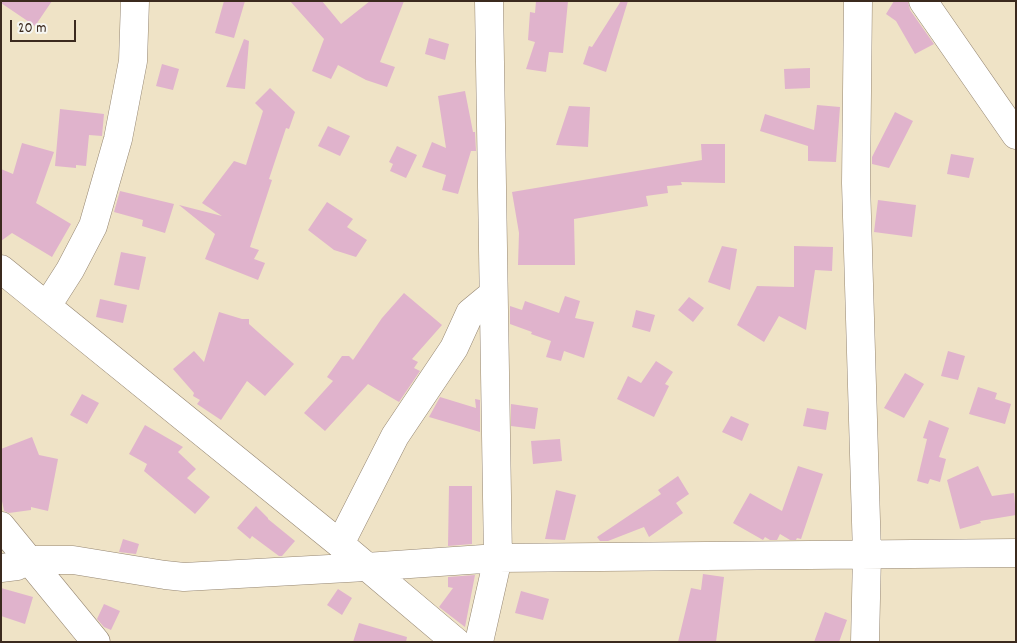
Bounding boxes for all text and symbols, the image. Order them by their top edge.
scale bar [12,10,79,42]
text: 20 m [18,18,46,40]

